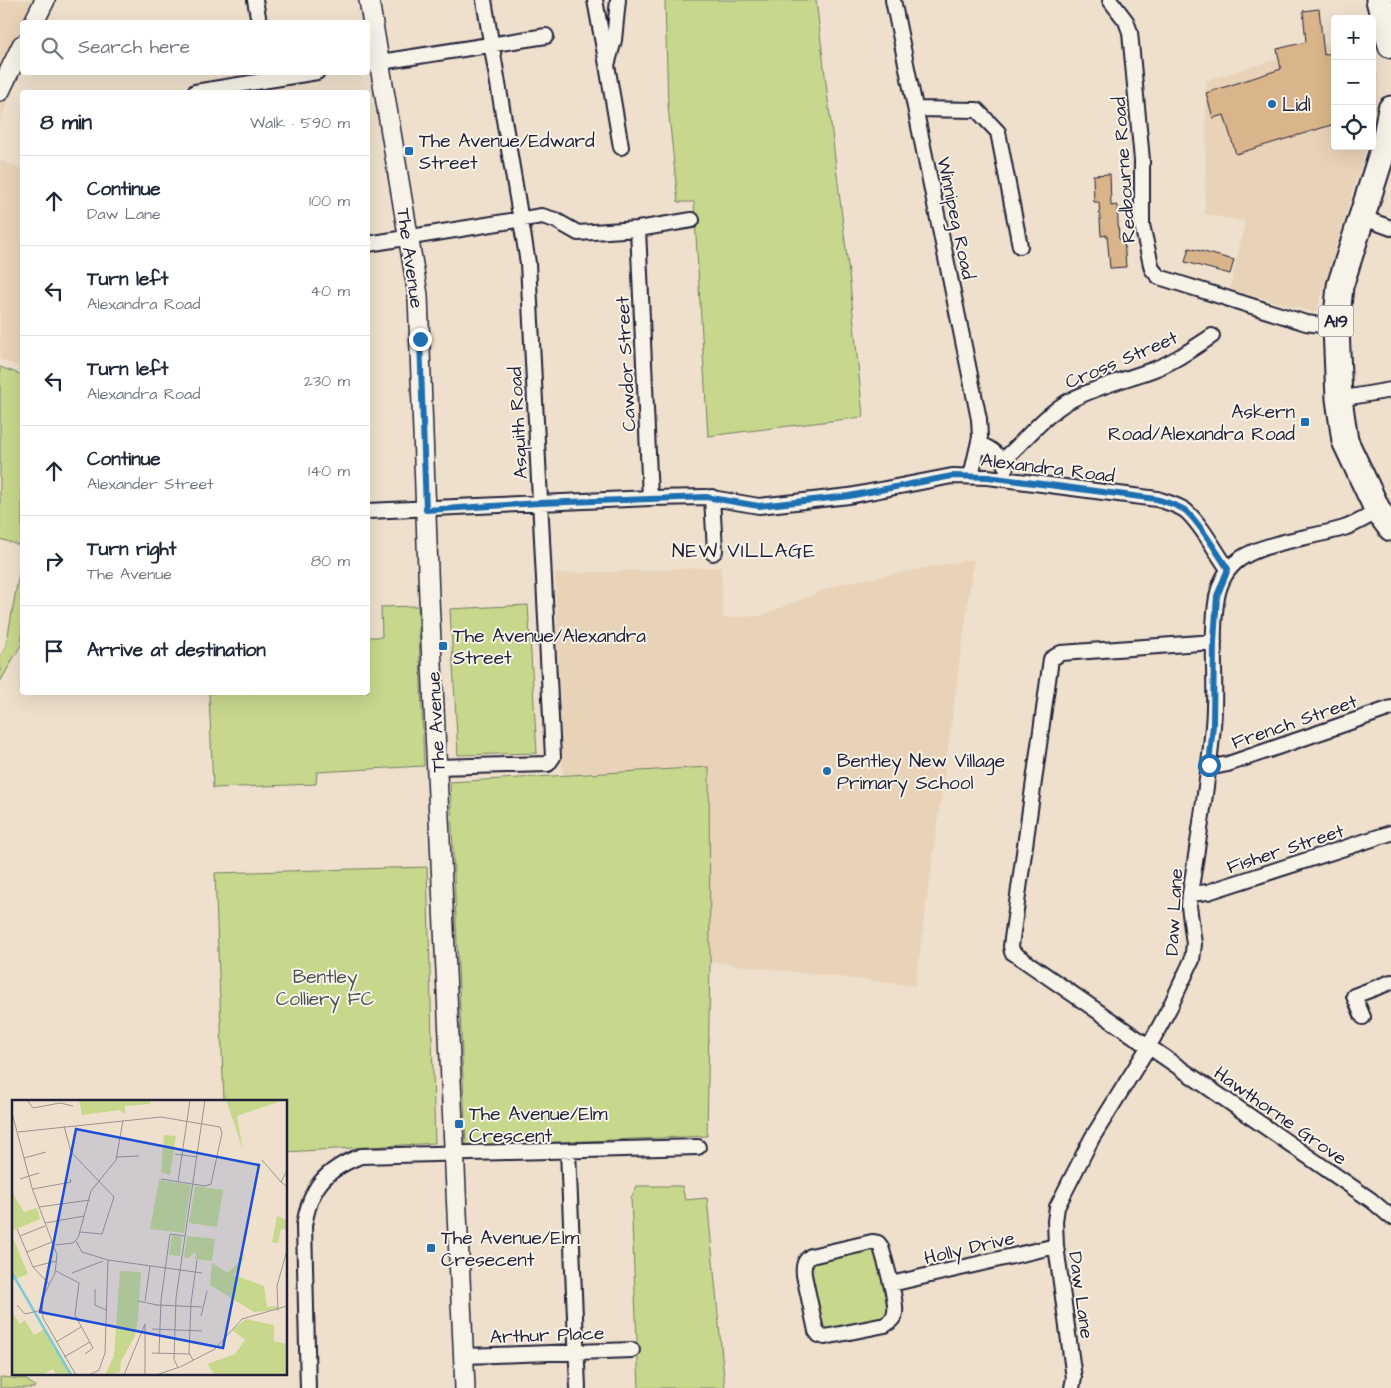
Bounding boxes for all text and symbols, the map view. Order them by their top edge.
map controls [1331,15,1376,150]
button: + [1331,15,1376,60]
search box [20,20,370,75]
icon: search [38,34,66,62]
text: Search here [78,34,190,61]
button: − [1331,60,1376,105]
place label: Lidl [1282,92,1311,119]
street label: Redbourne Road [1106,96,1143,244]
marker: Lidl [1266,98,1278,110]
button: locate [1331,105,1376,150]
text: 8 min [40,108,92,137]
text: Walk · 590 m [250,112,350,134]
place label: The Avenue/Edward Street [419,128,595,177]
marker: The Avenue/Edward Street [403,145,415,157]
street label: Winnipeg Road [928,155,982,282]
text: Continue [87,176,161,203]
icon: ahead [40,187,68,215]
text: 100 m [309,190,350,212]
text: Daw Lane [87,203,161,225]
street label: The Avenue [389,206,430,310]
text: Turn left [87,266,168,293]
icon: left [40,277,68,305]
text: 40 m [310,280,350,302]
text: Alexandra Road [87,293,200,315]
street label: Cawdor Street [609,295,644,432]
road number: A19 [1318,306,1354,336]
street label: Cross Street [1061,324,1182,396]
route end [409,328,432,351]
text: Turn left [87,356,168,383]
street label: Asquith Road [502,366,535,480]
icon: left [40,367,68,395]
text: 230 m [304,370,350,392]
text: Alexandra Road [87,383,200,405]
place label: Askern Road/Alexandra Road [1108,399,1295,448]
marker: Askern Road/Alexandra Road [1299,416,1311,428]
text: Continue [87,446,161,473]
street label: Alexandra Road [979,447,1117,490]
icon: ahead [40,457,68,485]
text: 140 m [308,460,350,482]
text: Alexander Street [87,473,214,495]
text: Turn right [87,536,176,563]
district label: NEW VILLAGE [672,537,816,565]
icon: right [40,547,68,575]
text: 80 m [311,550,350,572]
text: The Avenue [87,563,172,585]
place label: The Avenue/Alexandra Street [453,623,646,672]
icon: arrive [40,637,68,665]
text: Arrive at destination [87,637,266,664]
marker: The Avenue/Alexandra Street [437,640,449,652]
street label: The Avenue [420,671,453,773]
street label: French Street [1228,688,1361,757]
place label: Bentley New Village Primary School [837,748,1005,798]
route start [1198,754,1221,777]
marker: Bentley New Village Primary School [821,765,833,777]
street label: Fisher Street [1223,818,1348,881]
street label: Daw Lane [1159,868,1190,957]
park label: Bentley Colliery FC [276,964,375,1014]
street label: Hawthorne Grove [1208,1060,1352,1172]
inset map [12,1100,288,1376]
place label: The Avenue/Elm Crescent [469,1101,608,1150]
marker: The Avenue/Elm Crescent [453,1118,465,1130]
place label: The Avenue/Elm Cresecent [441,1225,580,1274]
street label: Holly Drive [921,1225,1017,1273]
marker: The Avenue/Elm Cresecent [425,1242,437,1254]
street label: Daw Lane [1061,1250,1100,1340]
street label: Arthur Place [489,1320,605,1351]

